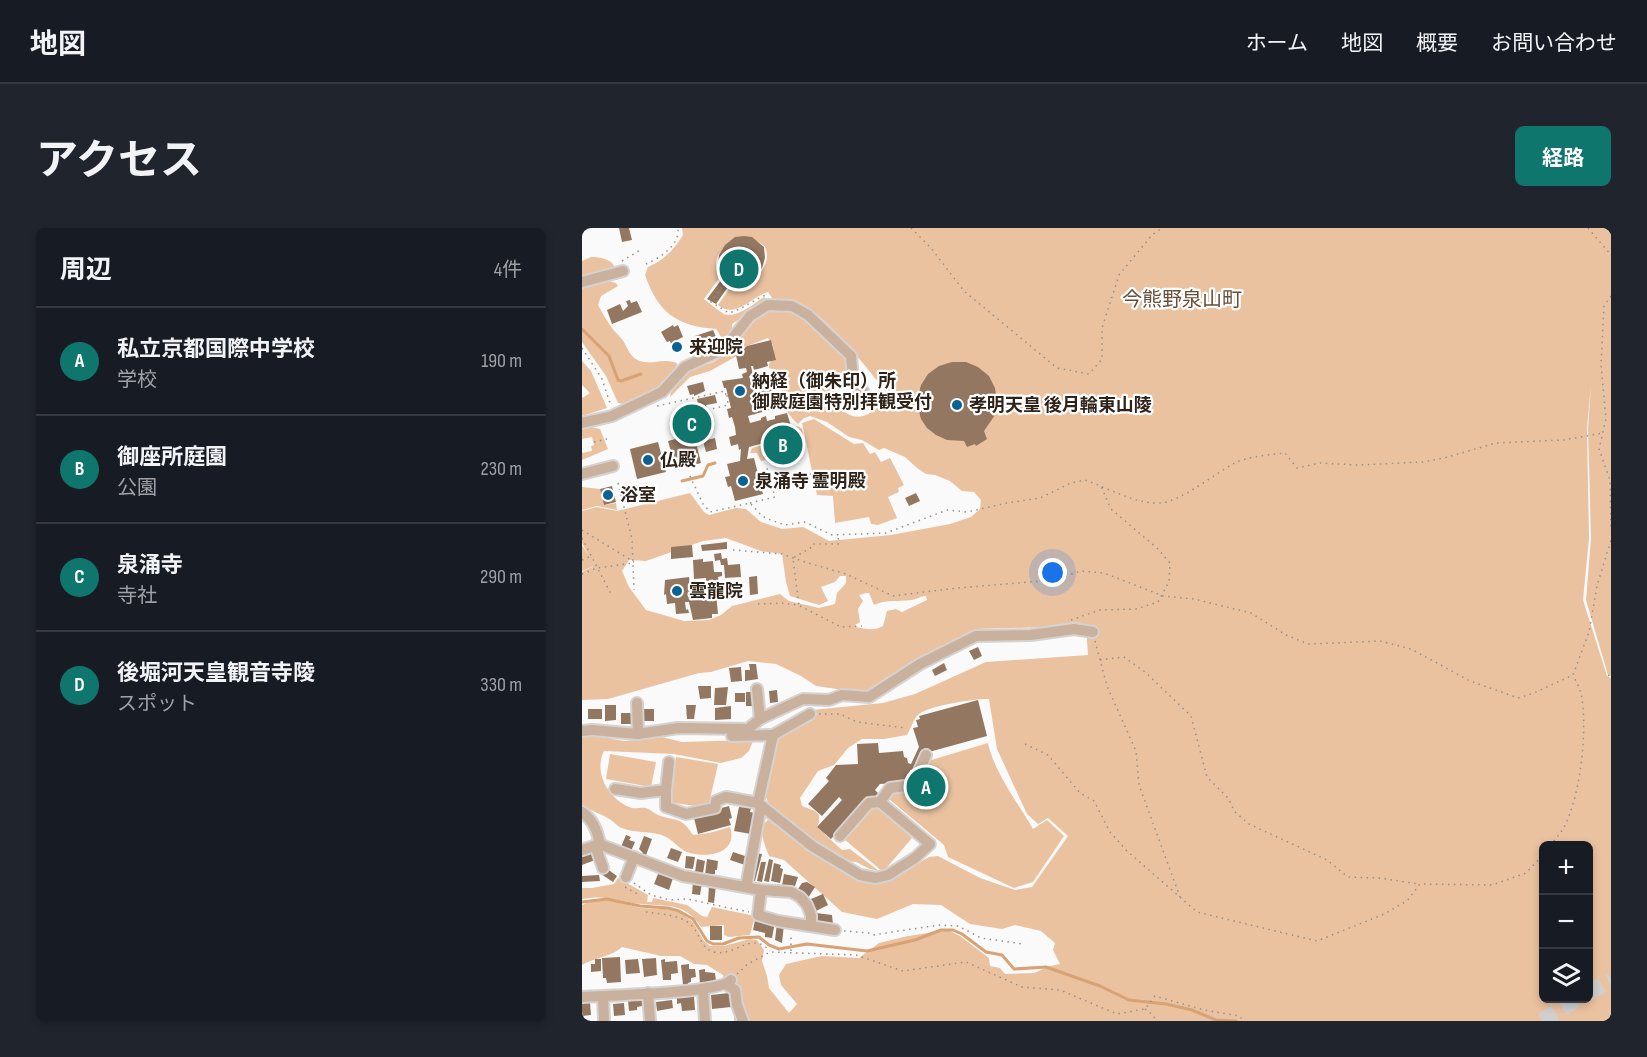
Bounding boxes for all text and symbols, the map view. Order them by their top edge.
text: 地図 [30,28,86,61]
text: ホーム [1246,31,1308,56]
text: 地図 [1341,31,1383,56]
text: 概要 [1416,31,1458,56]
text: お問い合わせ [1491,31,1617,56]
button: 経路 [1515,126,1611,186]
text: アクセス [36,136,202,187]
pin: D [720,246,758,291]
text: 周辺 [60,255,112,286]
text: 4件 [494,258,522,282]
district label: 今熊野泉山町 [1122,288,1242,312]
text: 私立京都国際中学校 [117,336,315,363]
place label: 来迎院 [689,337,743,358]
marker: 来迎院 [670,340,684,354]
text: A [75,349,84,373]
text: 190 m [481,349,522,373]
text: 学校 [117,368,157,392]
place label: 納経（御朱印）所 御殿庭園特別拝観受付 [751,371,932,413]
marker: 納経（御朱印）所 御殿庭園特別拝観受付 [733,384,747,398]
place label: 孝明天皇 後月輪東山陵 [969,395,1152,416]
marker: 孝明天皇 後月輪東山陵 [950,398,964,412]
pin: C [672,402,712,446]
pin: B [764,422,802,468]
text: 御座所庭園 [117,444,227,471]
place label: 仏殿 [660,450,696,471]
marker: 仏殿 [641,453,655,467]
text: B [75,457,84,481]
text: 230 m [480,457,522,481]
place label: 泉涌寺 霊明殿 [755,471,866,492]
marker: 泉涌寺 霊明殿 [736,474,750,488]
text: 公園 [117,476,157,500]
place label: 浴室 [620,485,656,506]
marker: 浴室 [601,488,615,502]
text: 泉涌寺 [117,552,183,579]
your location [1038,558,1067,587]
text: C [74,565,85,589]
text: 290 m [480,565,522,589]
place label: 雲龍院 [689,581,743,602]
text: 寺社 [117,584,157,608]
marker: 雲龍院 [670,584,684,598]
text: 後堀河天皇観音寺陵 [117,660,315,687]
text: D [74,673,85,697]
text: 330 m [480,673,522,697]
text: スポット [117,692,197,716]
pin: A [906,764,946,810]
map controls [1539,841,1593,1003]
button: + [1539,841,1593,895]
button: − [1539,895,1593,949]
button: layers [1539,949,1593,1003]

